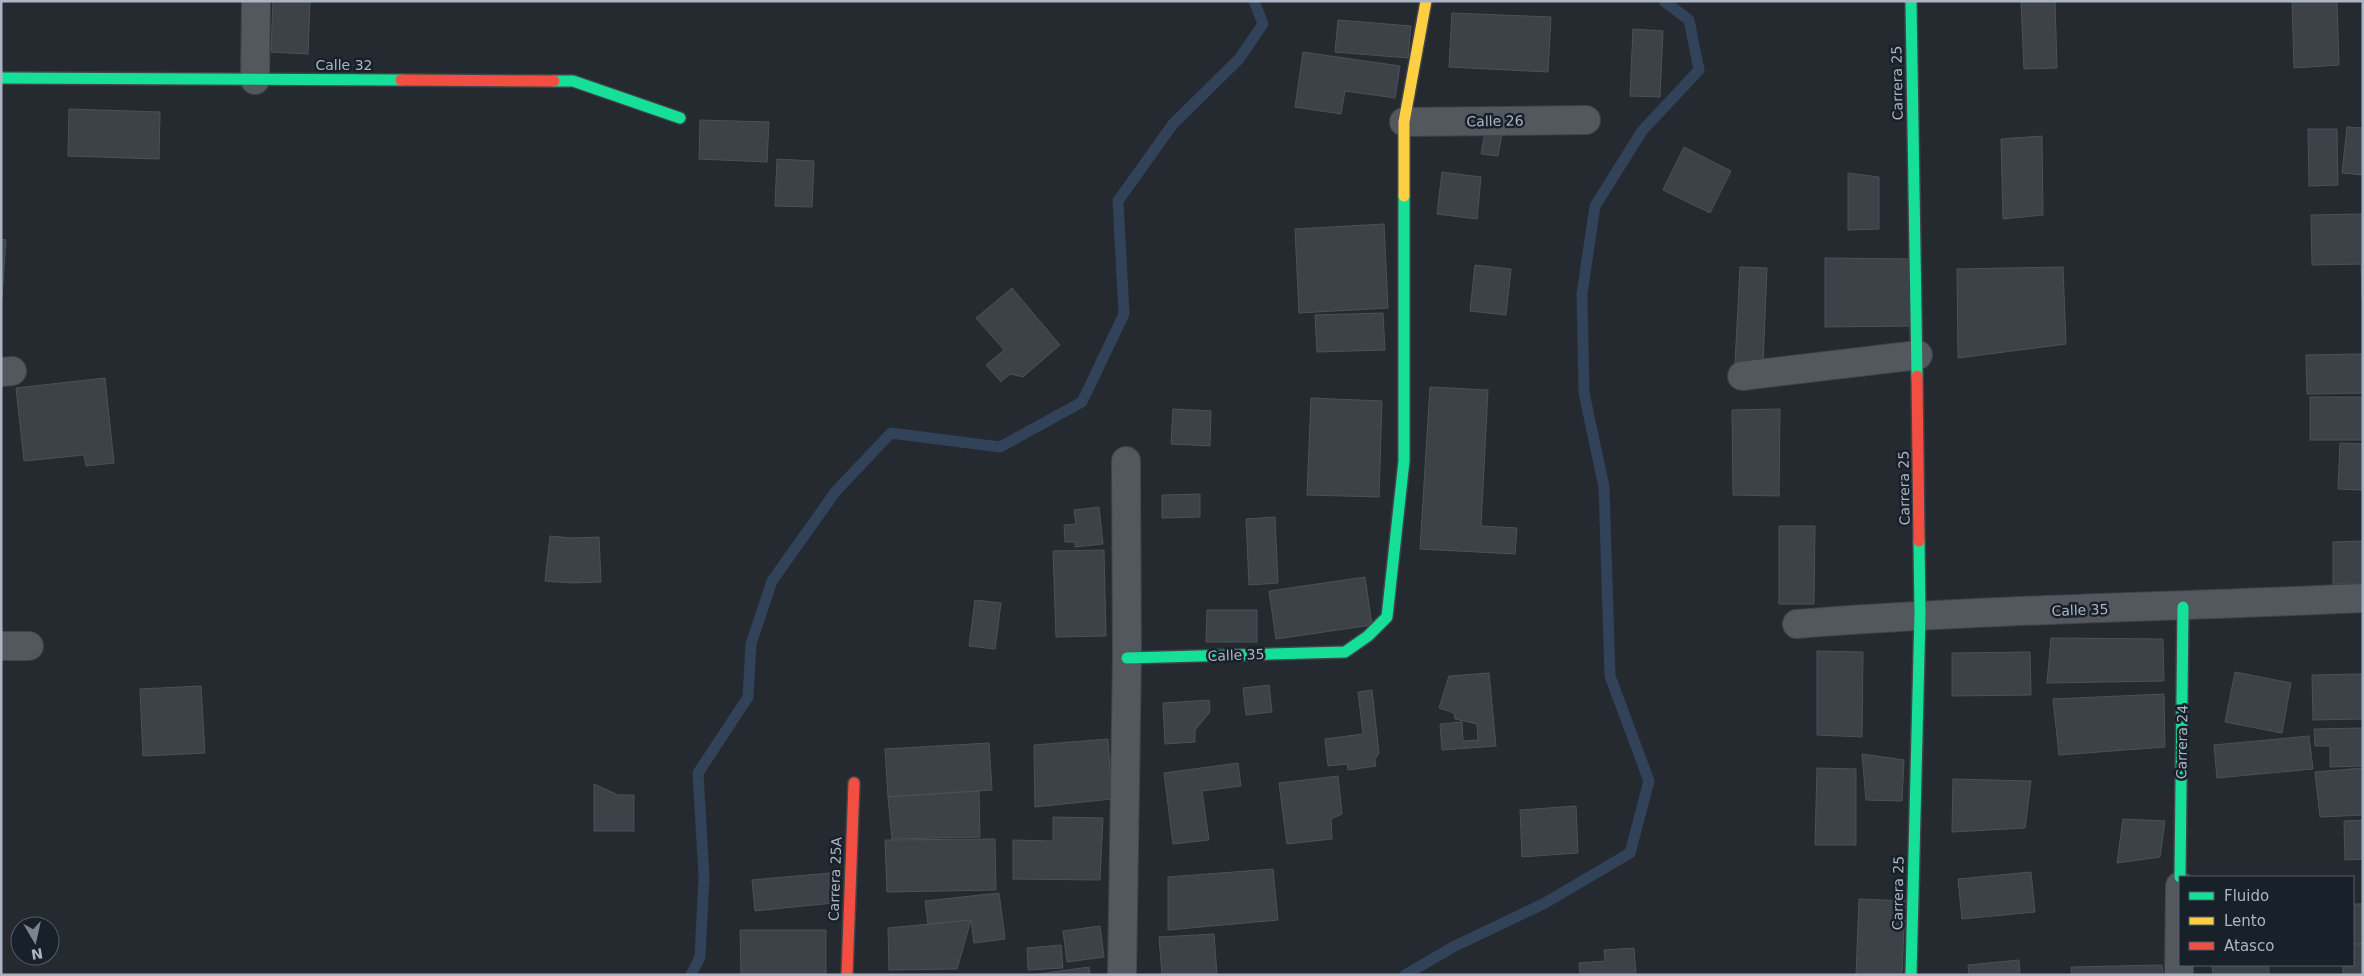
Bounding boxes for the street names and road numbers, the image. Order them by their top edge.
street label: Carrera 25 [1888,46,1906,120]
street label: Calle 32 [315,57,373,73]
street label: Calle 26 [1466,113,1524,129]
street label: Carrera 25 [1895,451,1913,525]
street label: Calle 35 [2051,601,2109,619]
street label: Calle 35 [1207,646,1265,664]
street label: Carrera 24 [2173,705,2191,779]
street label: Carrera 25A [826,836,844,921]
street label: Carrera 25 [1889,856,1907,930]

